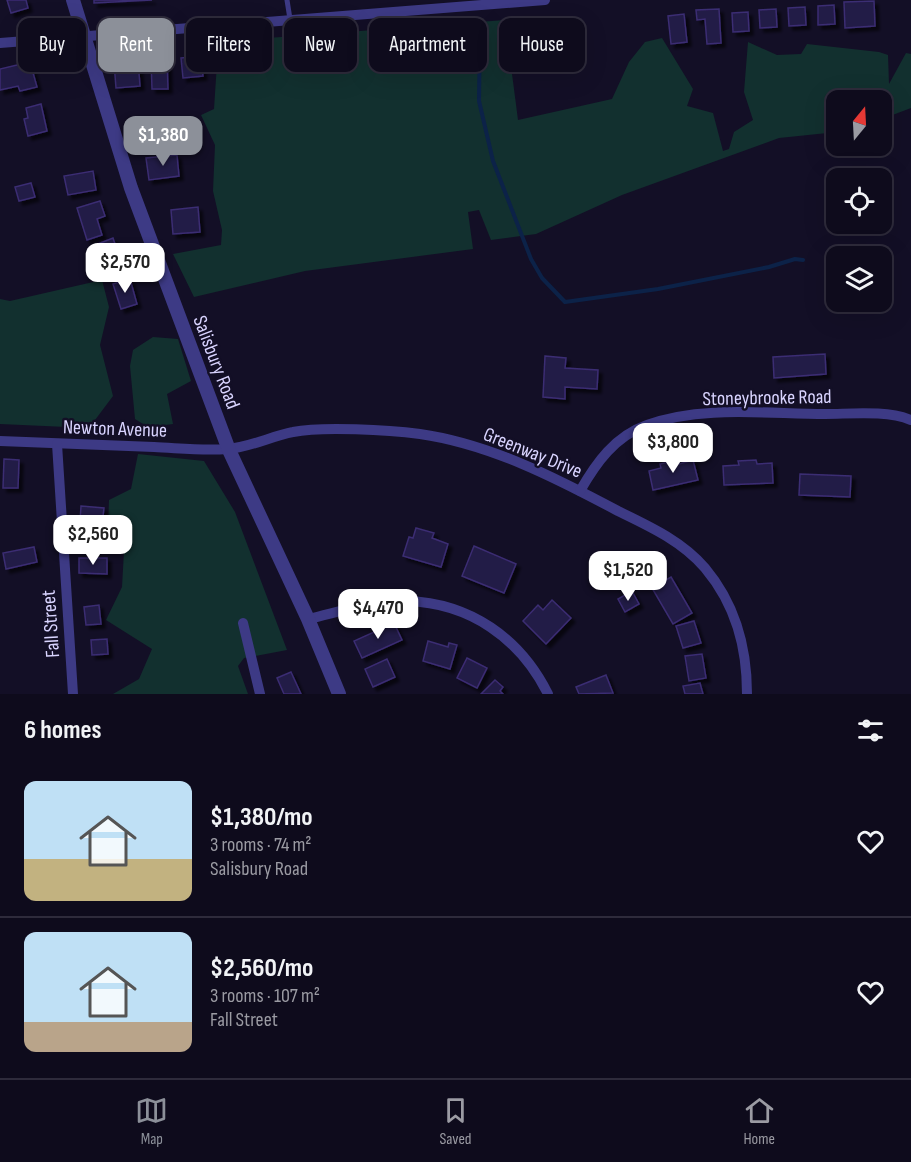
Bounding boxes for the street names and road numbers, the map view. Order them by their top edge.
street label: Salisbury Road [187,312,245,412]
street label: Stoneybrooke Road [702,385,832,411]
street label: Newton Avenue [62,415,167,443]
street label: Greenway Drive [480,422,586,484]
street label: Fall Street [37,589,65,659]

